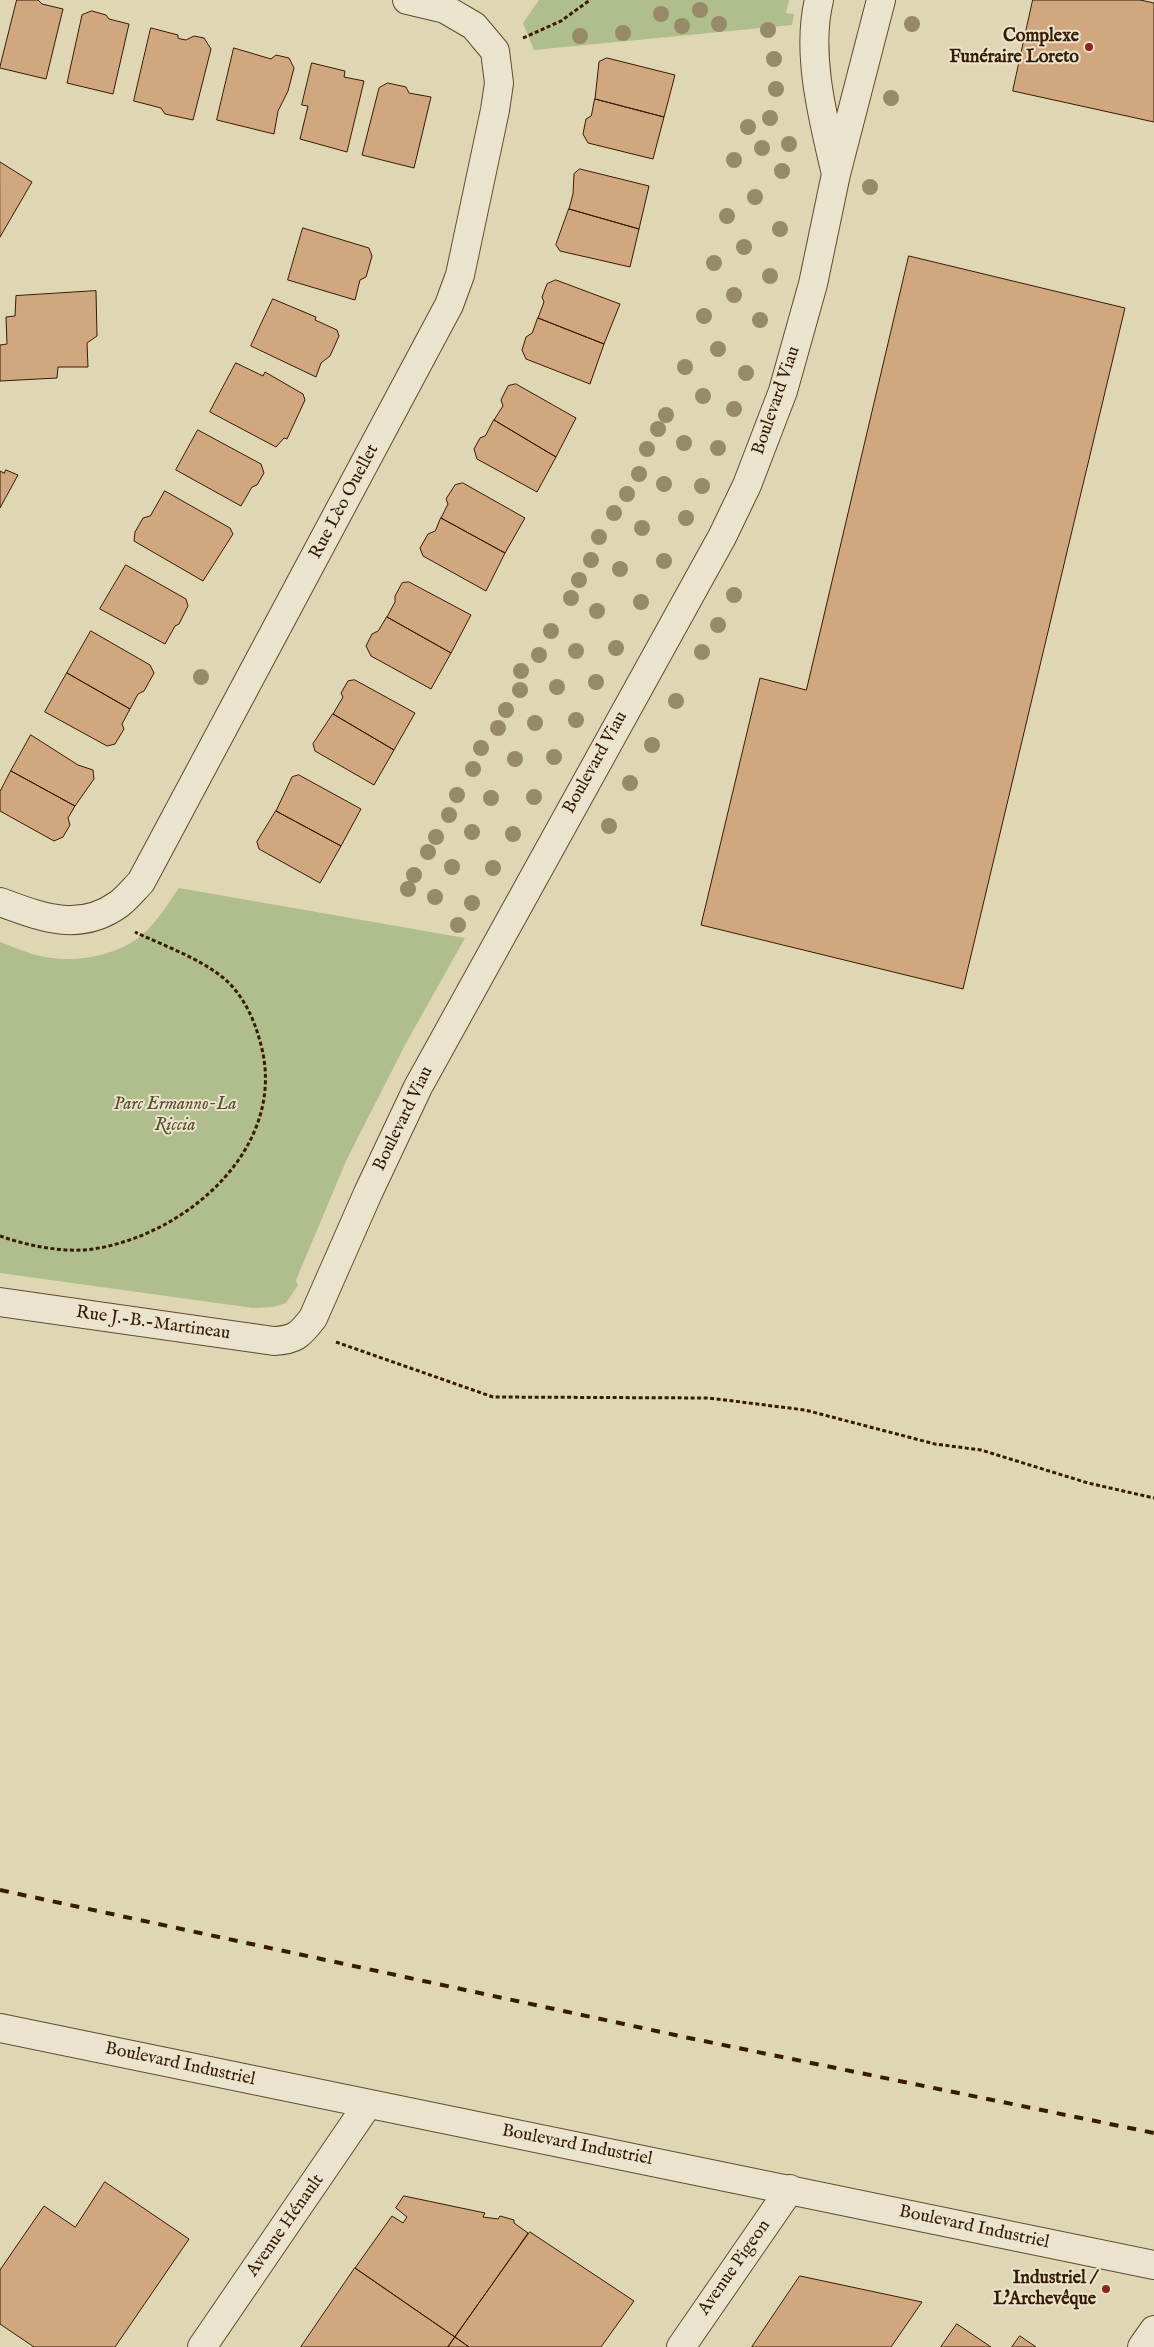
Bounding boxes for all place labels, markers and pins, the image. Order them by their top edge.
place label: Complexe Funéraire Loreto [949,26,1079,68]
marker: Complexe Funéraire Loreto [1083,41,1095,53]
place label: Industriel / L'Archevêque [993,2268,1096,2310]
marker: Industriel / L'Archevêque [1100,2283,1112,2295]

